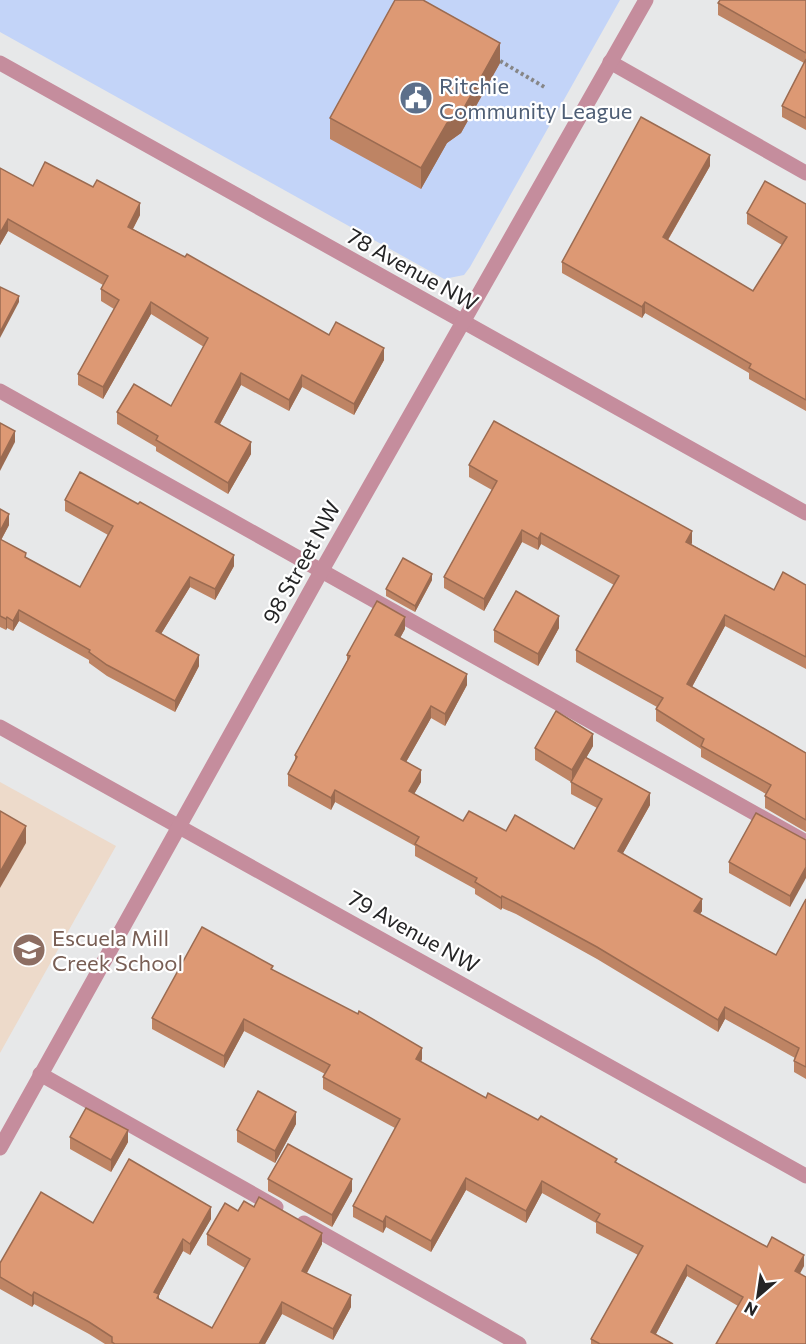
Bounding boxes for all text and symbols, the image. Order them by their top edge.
place label: Ritchie Community League [439,72,632,124]
public building icon: Ritchie Community League [398,80,434,116]
street label: 78 Avenue NW [343,222,483,316]
street label: 98 Street NW [256,496,346,628]
street label: 79 Avenue NW [344,884,484,978]
place label: Escuela Mill Creek School [52,924,183,976]
school or university icon: Escuela Mill Creek School [11,932,47,968]
north arrow [728,1266,788,1326]
text: N [741,1298,760,1321]

